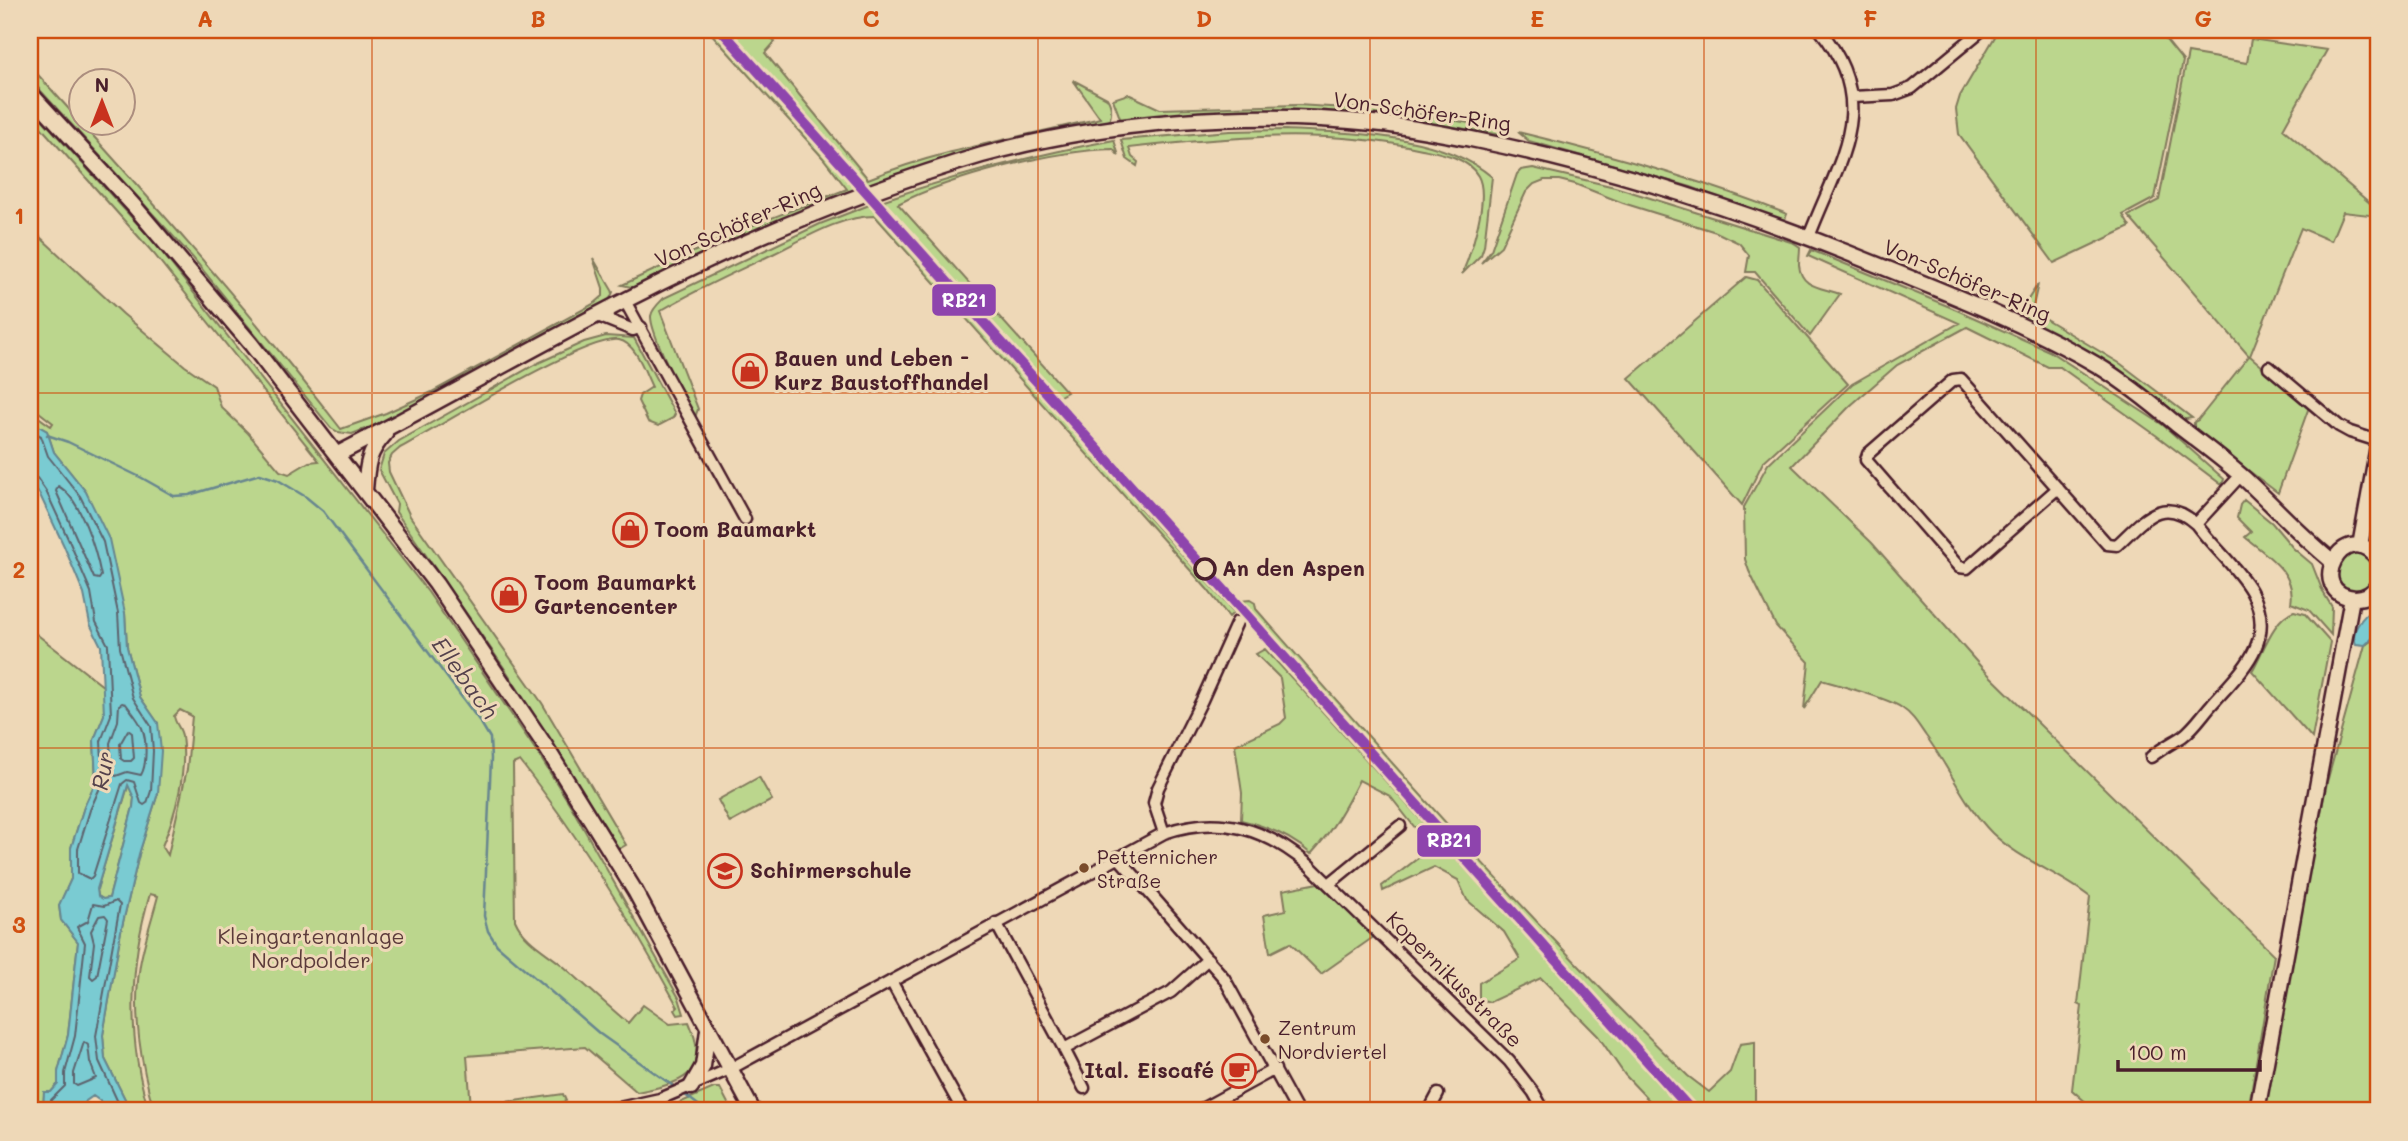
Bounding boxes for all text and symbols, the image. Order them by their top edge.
text: A [197,3,213,33]
text: B [530,3,546,33]
text: C [862,3,880,33]
text: D [1196,3,1212,33]
text: E [1530,3,1544,33]
text: F [1863,3,1877,33]
text: G [2194,3,2212,33]
north arrow [66,66,136,136]
text: N [95,72,109,97]
street label: Von-Schöfer-Ring [1332,85,1513,136]
street label: Von-Schöfer-Ring [650,175,825,272]
text: 1 [14,200,24,230]
street label: Von-Schöfer-Ring [1880,232,2055,327]
line badge: RB21 [931,283,997,317]
text: RB21 [942,287,987,312]
place label: Bauen und Leben - Kurz Baustoffhandel [774,344,989,395]
shop icon: Bauen und Leben - Kurz Baustoffhandel [731,352,769,390]
shop icon: Toom Baumarkt [611,511,649,549]
place label: Toom Baumarkt [654,515,816,542]
text: 2 [13,554,25,584]
place label: An den Aspen [1222,554,1365,581]
marker: An den Aspen [1194,558,1216,580]
place label: Toom Baumarkt Gartencenter [534,568,696,619]
shop icon: Toom Baumarkt Gartencenter [490,576,528,614]
water label: Ellebach [426,630,506,724]
water label: Rur [84,749,120,793]
line badge: RB21 [1416,824,1482,858]
text: RB21 [1427,827,1472,852]
place label: Petternicher Straße [1097,844,1218,893]
school or university icon: Schirmerschule [706,852,744,890]
place label: Schirmerschule [750,856,912,883]
marker: Petternicher Straße [1077,861,1091,875]
street label: Kopernikusstraße [1381,905,1529,1053]
text: 3 [12,909,26,939]
park label: Kleingartenanlage Nordpolder [217,922,405,973]
place label: Zentrum Nordviertel [1278,1015,1387,1064]
scale bar [2118,1029,2259,1073]
marker: Zentrum Nordviertel [1258,1032,1272,1046]
text: 100 m [2128,1038,2187,1065]
cafe icon: Ital. Eiscafé [1220,1052,1258,1090]
place label: Ital. Eiscafé [1084,1056,1214,1083]

